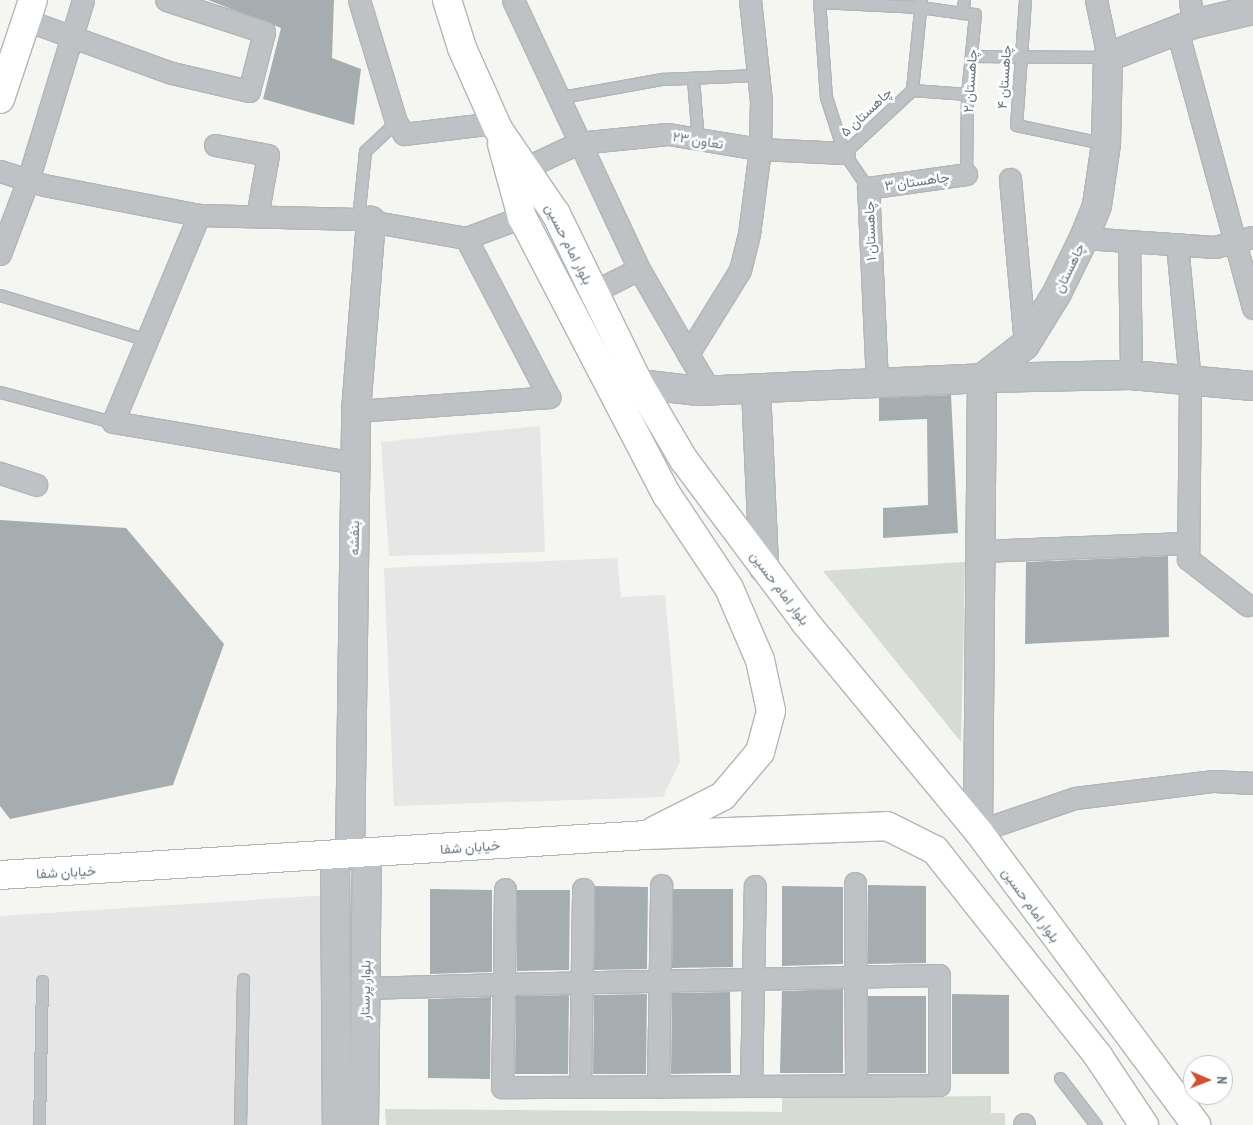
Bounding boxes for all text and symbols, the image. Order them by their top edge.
street label: چاهستان ۴ [993,44,1015,110]
street label: چاهستان ۲ [959,49,981,113]
street label: چاهستان ۵ [837,84,895,140]
street label: تعاون ۲۳ [671,128,725,152]
street label: چاهستان ۳ [884,168,950,194]
street label: بلوار امام حسین [541,201,597,287]
street label: چاهستان ۱ [861,201,879,261]
street label: چاهستان [1050,240,1088,296]
street label: بنفشه [345,520,363,556]
street label: بلوار امام حسین [747,548,813,628]
street label: خیابان شفا [439,837,501,857]
street label: خیابان شفا [36,862,96,882]
street label: بلوار امام حسین [998,864,1064,946]
street label: بلوار پرستار [356,960,374,1020]
north arrow [1183,1055,1233,1105]
text: N [1213,1076,1231,1084]

